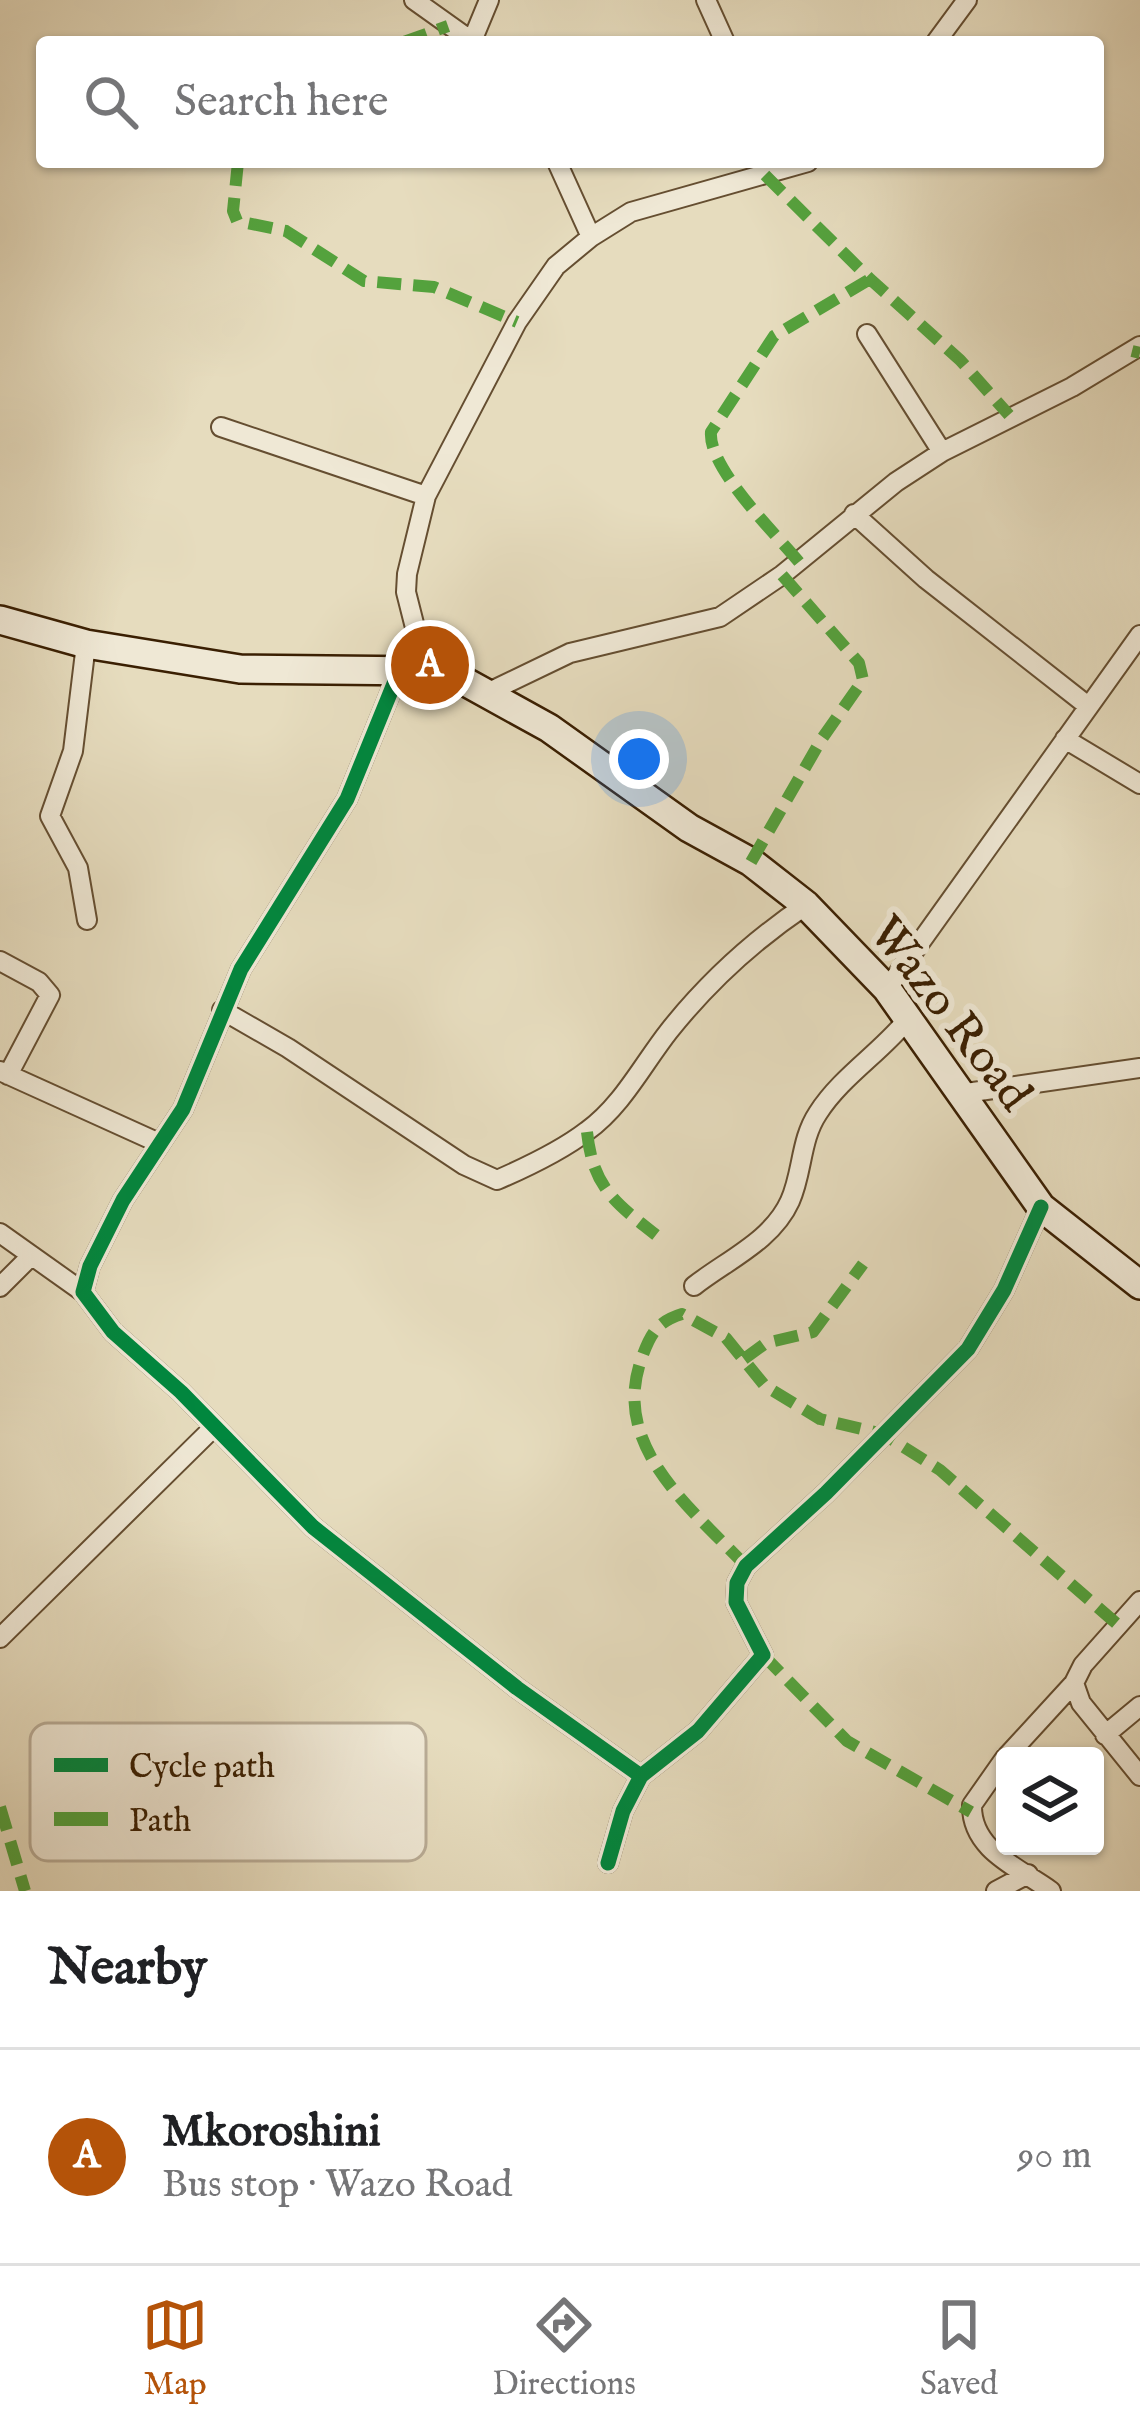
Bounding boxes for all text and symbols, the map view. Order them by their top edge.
search box [36,36,1104,168]
icon: search [78,69,144,135]
text: Search here [174,74,388,131]
pin: A [391,620,469,710]
your location [609,729,669,789]
street label: Wazo Road [854,905,1044,1124]
legend [30,1723,426,1861]
text: Cycle path [129,1747,275,1789]
map controls [996,1747,1104,1855]
button: layers [996,1747,1104,1855]
text: Path [129,1801,191,1843]
text: Nearby [48,1937,207,2002]
text: Mkoroshini [162,2104,381,2161]
text: A [74,2132,100,2181]
text: 90 m [1017,2132,1092,2181]
text: Bus stop · Wazo Road [162,2161,512,2210]
tab: Map [142,2292,208,2406]
tab: Directions [492,2292,636,2406]
tab: Saved [920,2292,998,2406]

